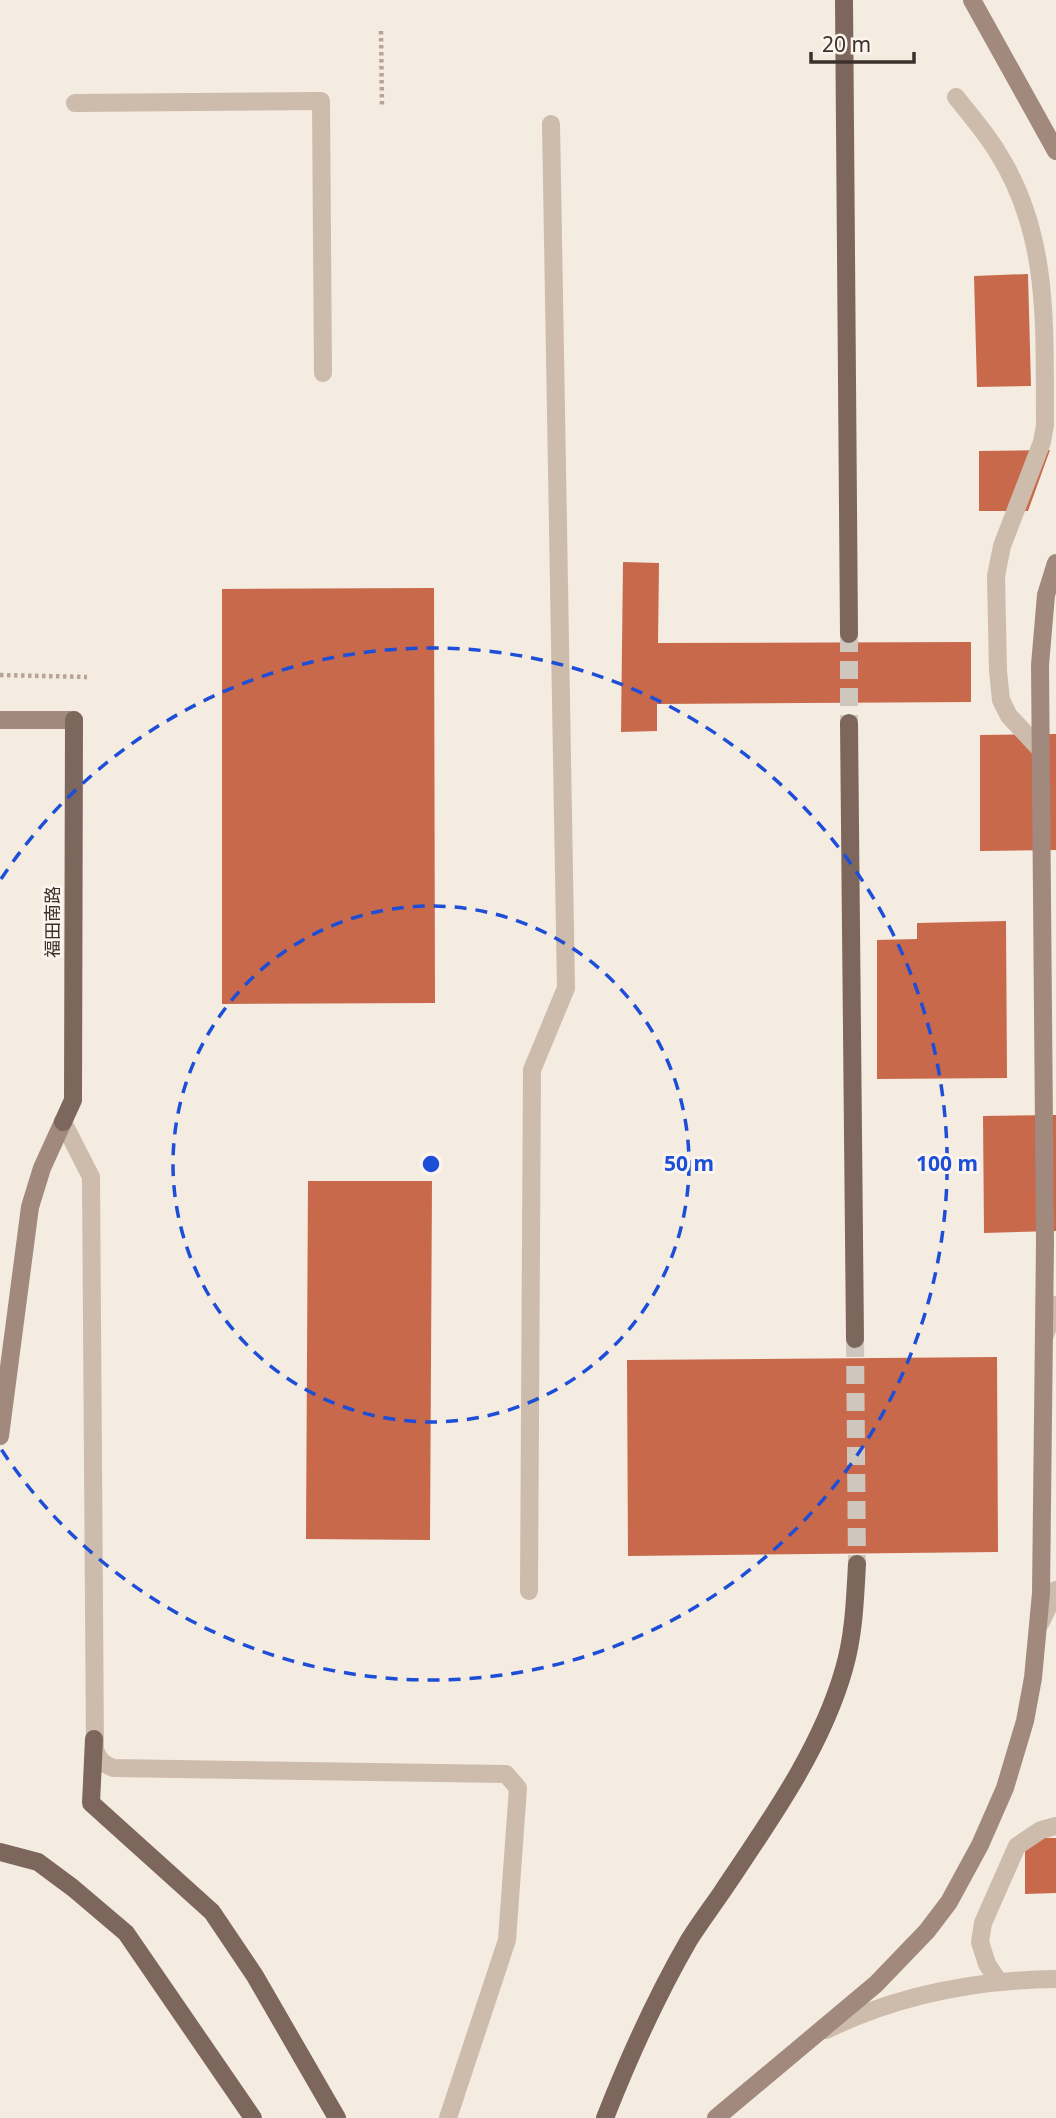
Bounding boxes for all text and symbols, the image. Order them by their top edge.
scale bar [811,21,914,65]
text: 20 m [822,30,871,58]
street label: 福田南路 [40,886,64,958]
text: 50 m [664,1149,714,1177]
text: 100 m [916,1149,978,1177]
centre of rings [419,1152,443,1176]

